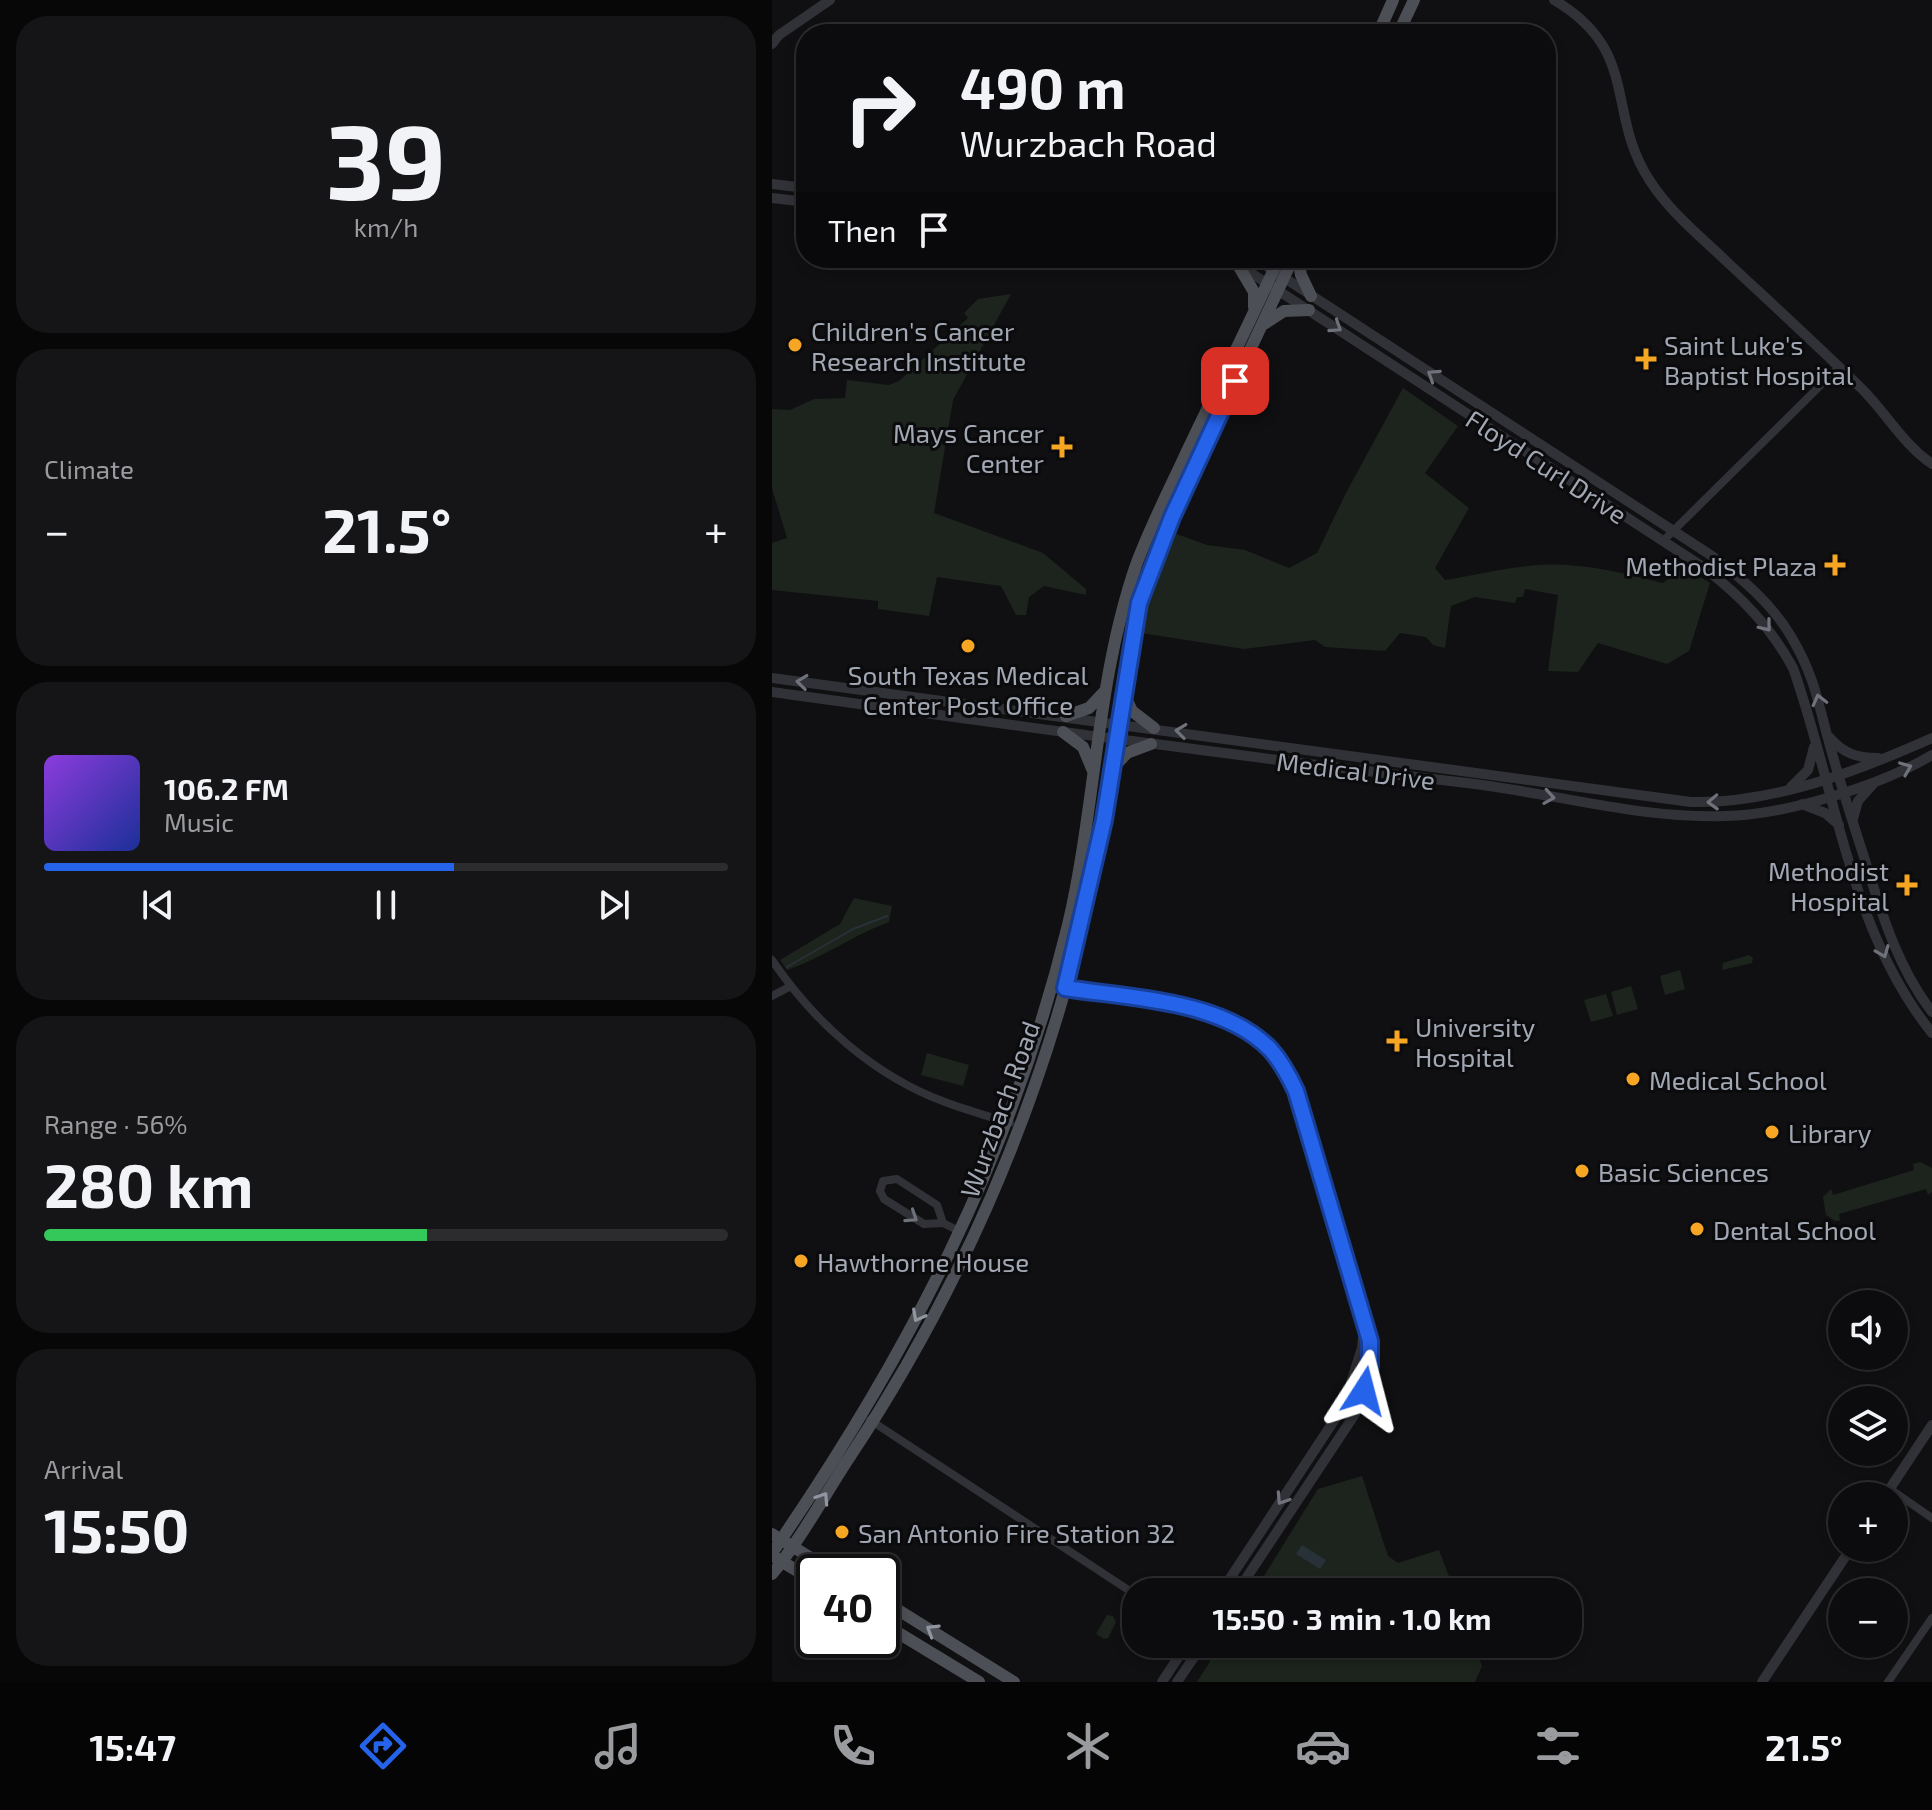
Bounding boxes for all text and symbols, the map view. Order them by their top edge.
text: 490 m [960,53,1125,120]
icon: right [828,56,932,160]
text: 39 [326,96,446,221]
text: Wurzbach Road [960,121,1217,164]
icon: arrive [912,208,956,252]
text: km/h [354,211,418,242]
text: Then [828,212,896,248]
place label: Children's Cancer Research Institute [811,315,1026,376]
one-way arrow [1327,317,1342,332]
place label: Saint Luke's Baptist Hospital [1664,329,1854,390]
marker: Children's Cancer Research Institute [786,336,804,354]
pin [1201,347,1269,415]
marker: Saint Luke's Baptist Hospital [1635,348,1657,370]
icon: arrive [1213,359,1257,403]
one-way arrow [1427,370,1441,385]
street label: Floyd Curl Drive [1461,403,1633,529]
place label: Mays Cancer Center [893,417,1044,478]
marker: Mays Cancer Center [1051,436,1073,458]
text: Climate [44,453,134,484]
text: 21.5° [322,493,451,565]
text: − [44,503,70,556]
text: + [704,503,728,556]
place label: Methodist Plaza [1625,550,1817,581]
marker: Methodist Plaza [1824,554,1846,576]
one-way arrow [1756,617,1771,631]
marker: South Texas Medical Center Post Office [959,637,977,655]
place label: South Texas Medical Center Post Office [848,659,1088,720]
one-way arrow [795,673,808,690]
one-way arrow [1811,693,1828,707]
one-way arrow [1174,723,1187,740]
street label: Medical Drive [1275,745,1437,795]
one-way arrow [1898,761,1912,778]
text: 106.2 FM [164,770,289,806]
one-way arrow [1543,788,1556,805]
one-way arrow [1706,793,1719,810]
text: Music [164,806,234,837]
place label: Methodist Hospital [1768,855,1889,916]
marker: Methodist Hospital [1896,874,1918,896]
icon: previous [136,883,180,927]
icon: pause [364,883,408,927]
icon: next [592,883,636,927]
one-way arrow [1873,944,1889,958]
place label: University Hospital [1415,1011,1535,1072]
street label: Wurzbach Road [953,1017,1045,1201]
marker: University Hospital [1386,1030,1408,1052]
place label: Medical School [1649,1064,1827,1095]
marker: Medical School [1624,1070,1642,1088]
text: Range · 56% [44,1108,188,1139]
place label: Library [1788,1117,1872,1148]
marker: Library [1763,1123,1781,1141]
text: 280 km [44,1148,253,1220]
place label: Basic Sciences [1598,1156,1769,1187]
marker: Basic Sciences [1573,1162,1591,1180]
one-way arrow [903,1207,917,1222]
place label: Dental School [1713,1214,1876,1245]
marker: Dental School [1688,1220,1706,1238]
place label: Hawthorne House [817,1246,1029,1277]
marker: Hawthorne House [792,1252,810,1270]
map controls [1828,1290,1908,1658]
button: sound [1828,1290,1908,1370]
one-way arrow [913,1308,928,1323]
position arrow [1322,1349,1406,1433]
button: layers [1828,1386,1908,1466]
text: Arrival [44,1453,123,1484]
button: + [1828,1482,1908,1562]
one-way arrow [1277,1491,1292,1505]
one-way arrow [813,1492,828,1506]
text: 15:50 [44,1493,189,1565]
place label: San Antonio Fire Station 32 [858,1517,1175,1548]
marker: San Antonio Fire Station 32 [833,1523,851,1541]
speed limit sign: 40 [796,1554,900,1658]
button: − [1828,1578,1908,1658]
text: 15:50 · 3 min · 1.0 km [1213,1600,1491,1636]
one-way arrow [926,1624,941,1639]
icon: directions [355,1718,411,1774]
icon: music [590,1718,646,1774]
icon: phone [825,1718,881,1774]
icon: climate [1060,1718,1116,1774]
icon: car [1295,1718,1351,1774]
icon: filters [1530,1718,1586,1774]
text: 15:47 [89,1725,176,1768]
text: 21.5° [1765,1725,1842,1768]

